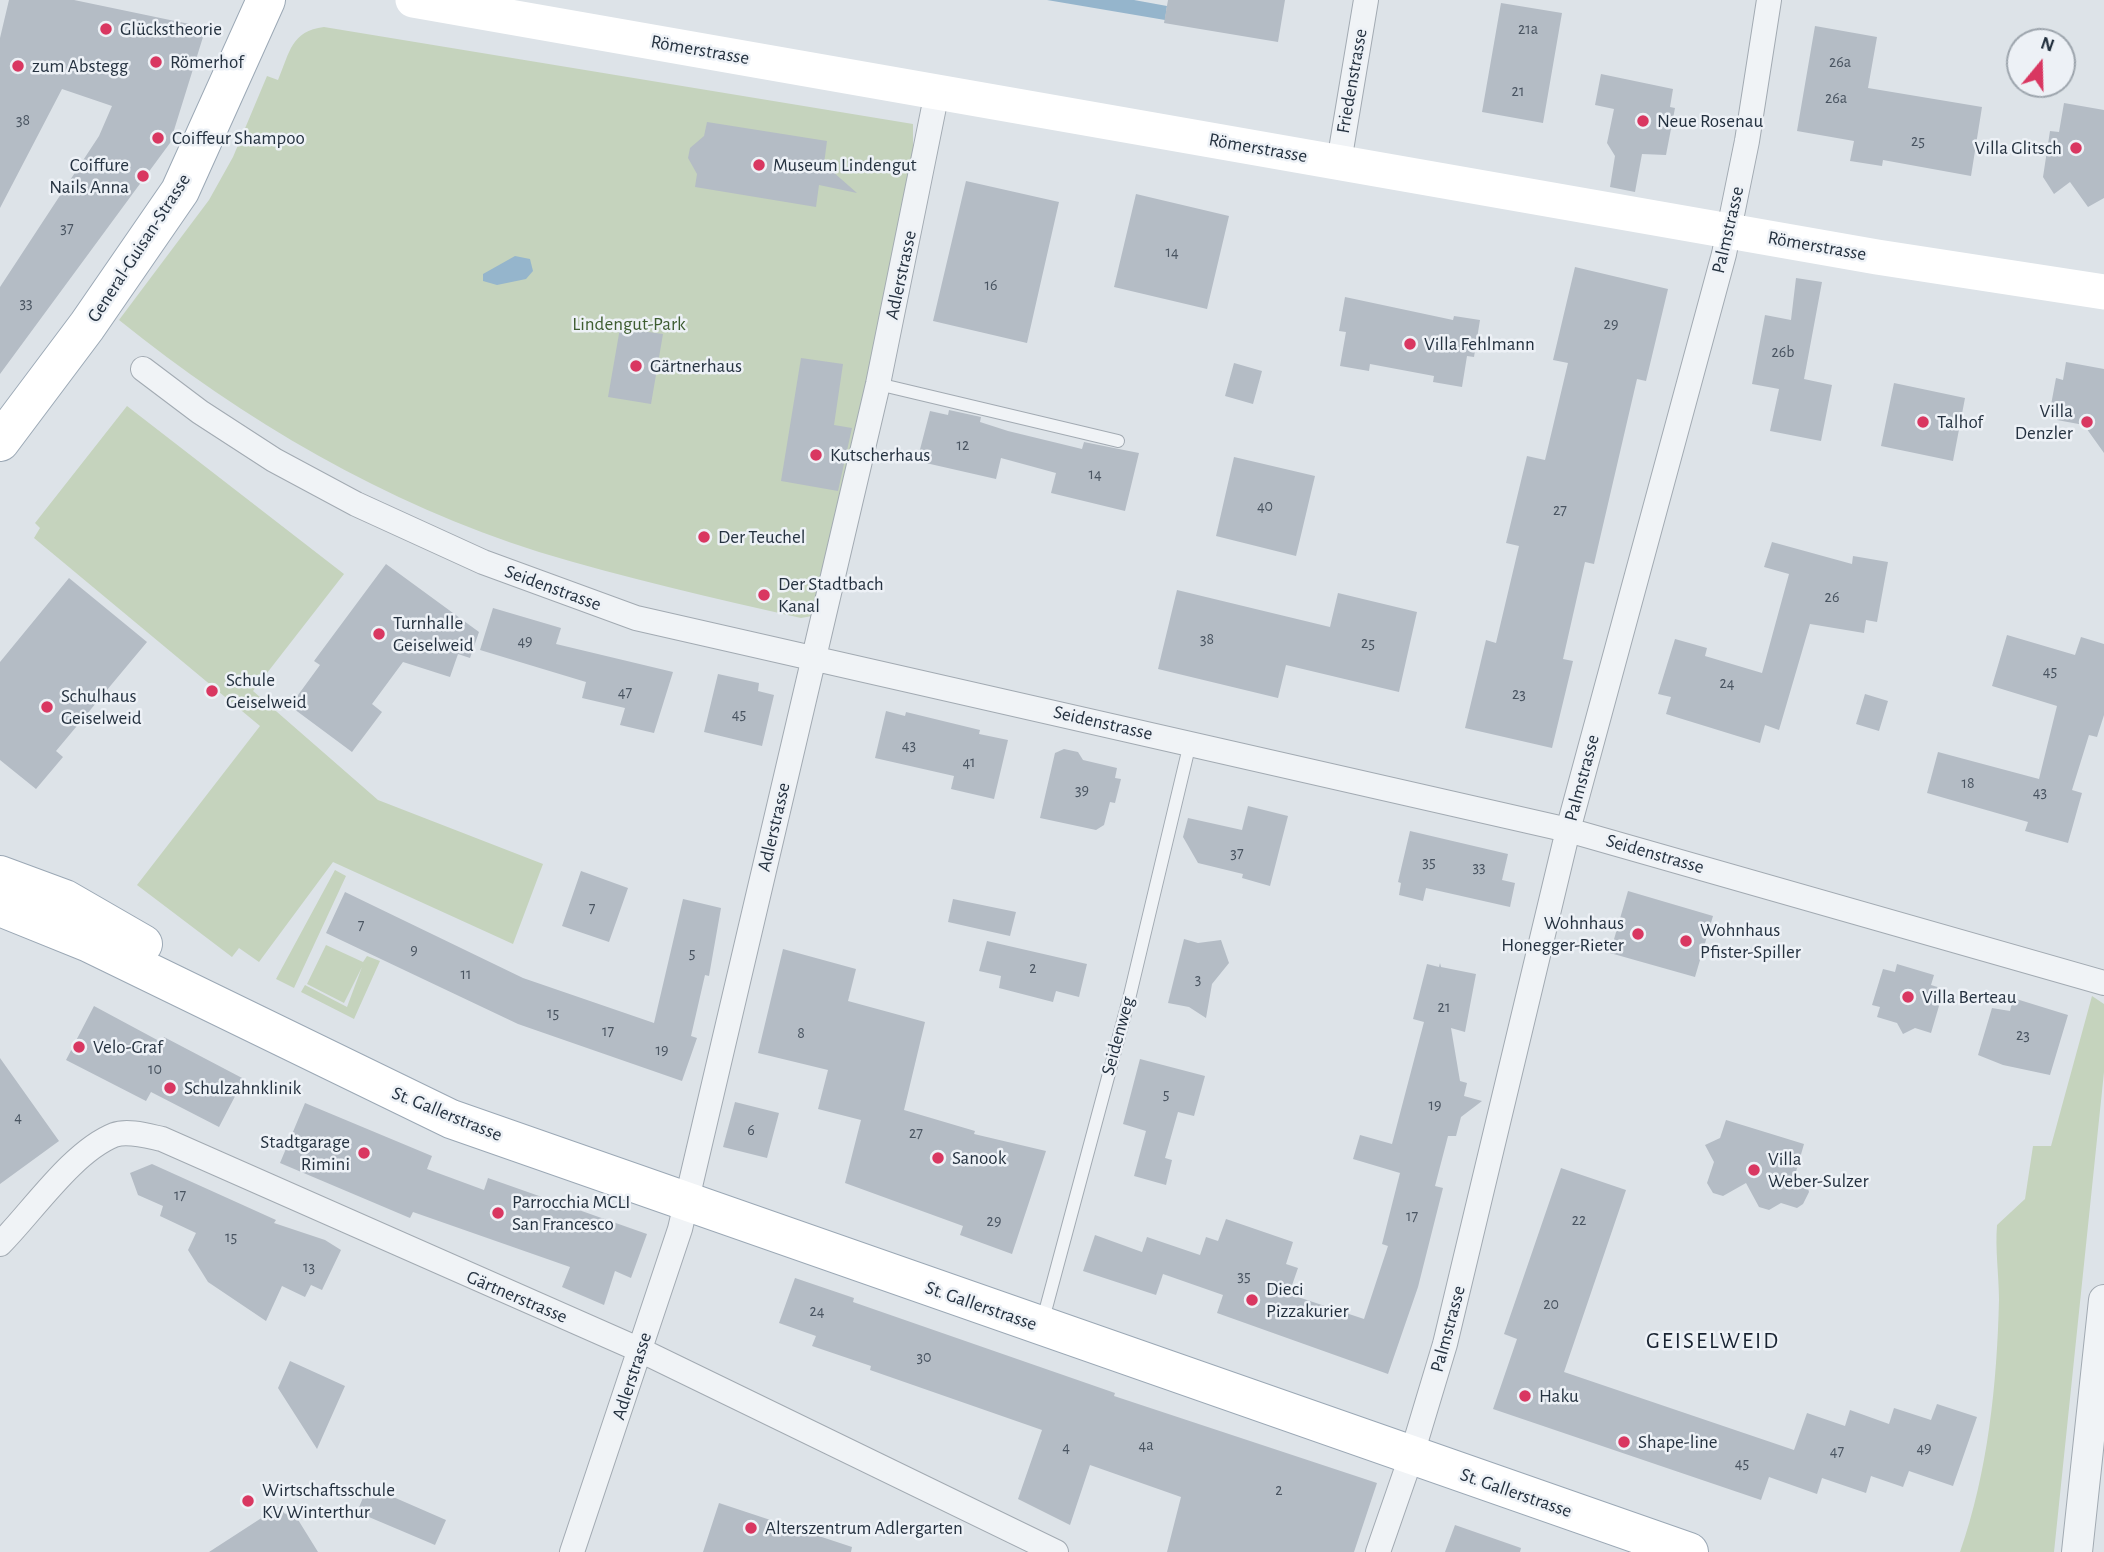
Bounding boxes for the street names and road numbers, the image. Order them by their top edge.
street label: Friedenstrasse [1332,27,1372,135]
street label: Römerstrasse [649,30,751,70]
street label: Römerstrasse [1207,128,1309,168]
street label: General-Guisan-Strasse [82,169,196,327]
street label: Palmstrasse [1707,184,1749,276]
street label: Römerstrasse [1766,226,1868,266]
street label: Adlerstrasse [880,228,922,322]
street label: Seidenstrasse [502,560,604,616]
street label: Seidenstrasse [1051,701,1155,745]
street label: Palmstrasse [1560,732,1604,824]
street label: Adlerstrasse [753,780,795,874]
street label: Seidenstrasse [1603,829,1707,879]
street label: Seidenweg [1097,994,1139,1078]
street label: St. Gallerstrasse [389,1082,505,1146]
street label: Gärtnerstrasse [463,1266,571,1328]
street label: St. Gallerstrasse [922,1276,1040,1336]
street label: Palmstrasse [1426,1283,1470,1375]
street label: Adlerstrasse [607,1329,657,1423]
street label: St. Gallerstrasse [1457,1463,1575,1523]

